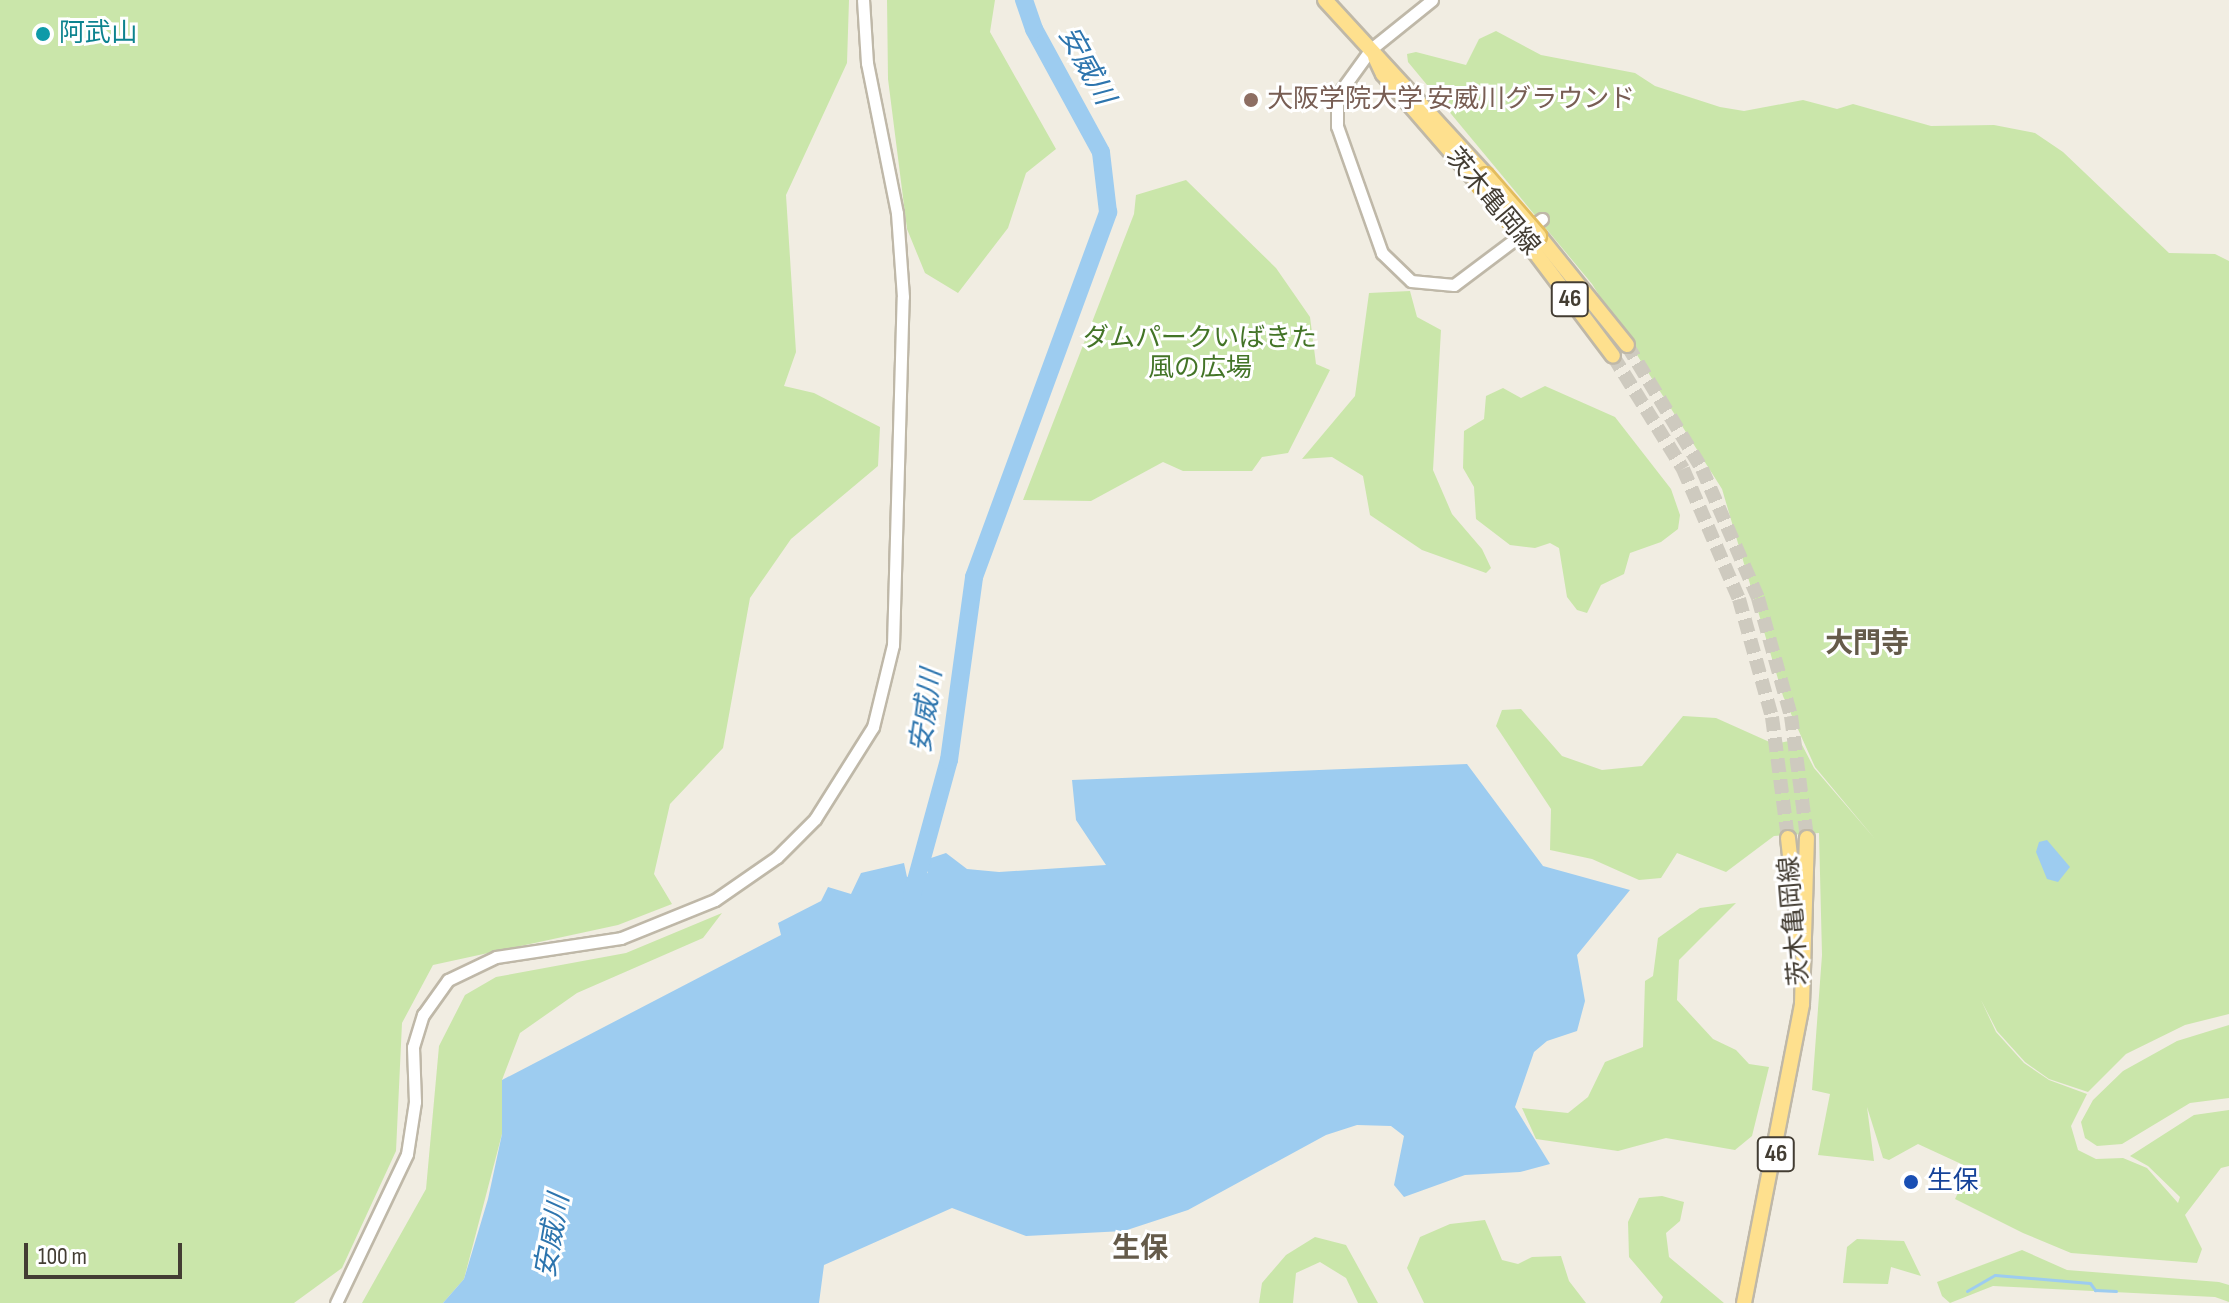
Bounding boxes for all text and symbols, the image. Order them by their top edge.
place label: 阿武山 [59,18,137,50]
water label: 安威川 [1051,21,1121,111]
marker: 阿武山 [34,25,52,43]
place label: 大阪学院大学 安威川グラウンド [1267,84,1635,116]
marker: 大阪学院大学 安威川グラウンド [1242,91,1260,109]
street label: 茨木亀岡線 [1438,142,1546,262]
road number: 46 [1550,279,1590,319]
park label: ダムパークいばきた 風の広場 [1083,323,1317,384]
district label: 大門寺 [1825,627,1909,661]
water label: 安威川 [905,667,949,755]
street label: 茨木亀岡線 [1774,855,1816,987]
road number: 46 [1756,1134,1796,1174]
place label: 生保 [1927,1166,1979,1198]
marker: 生保 [1902,1173,1920,1191]
water label: 安威川 [529,1192,577,1280]
scale bar [28,1227,186,1277]
district label: 生保 [1112,1232,1168,1266]
text: 100 m [38,1242,87,1271]

